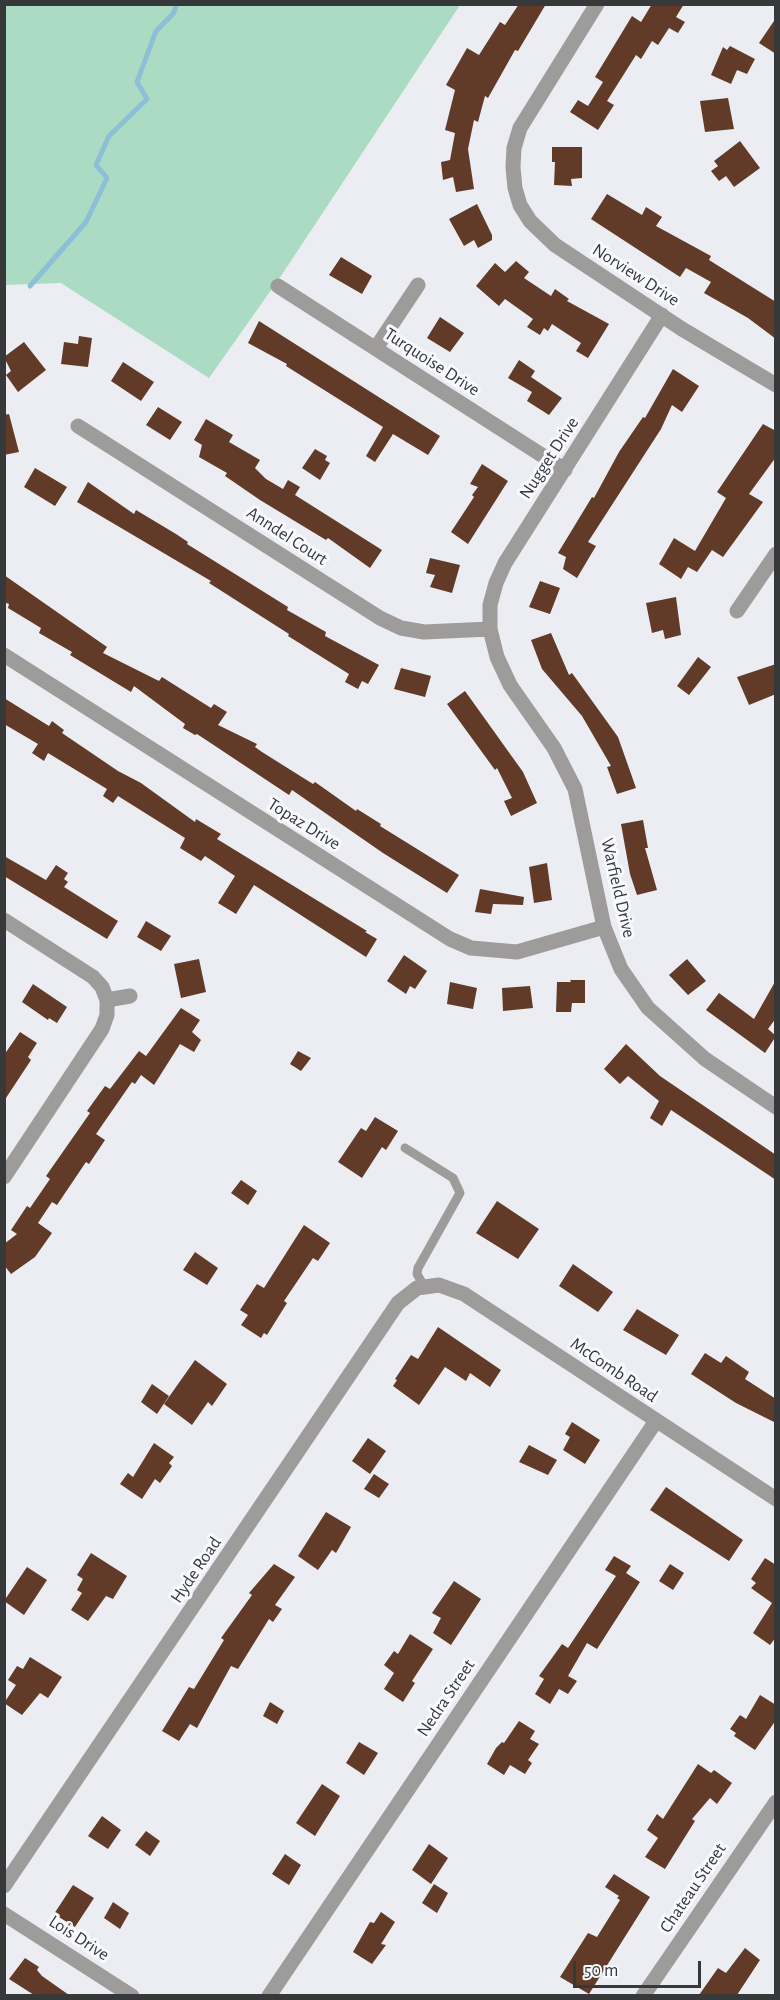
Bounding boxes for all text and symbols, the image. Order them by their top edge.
street label: Norview Drive [588,239,684,311]
street label: Turquoise Drive [380,323,484,401]
street label: Nugget Drive [515,413,583,503]
street label: Anndel Court [243,502,331,570]
street label: Topaz Drive [264,793,344,855]
street label: Warfield Drive [596,836,640,940]
street label: McComb Road [566,1333,662,1407]
street label: Hyde Road [166,1533,226,1607]
street label: Nedra Street [412,1655,480,1741]
street label: Chateau Street [655,1839,731,1937]
street label: Lois Drive [45,1911,113,1965]
scale bar [576,1949,704,1987]
text: 50 m [584,1962,618,1980]

